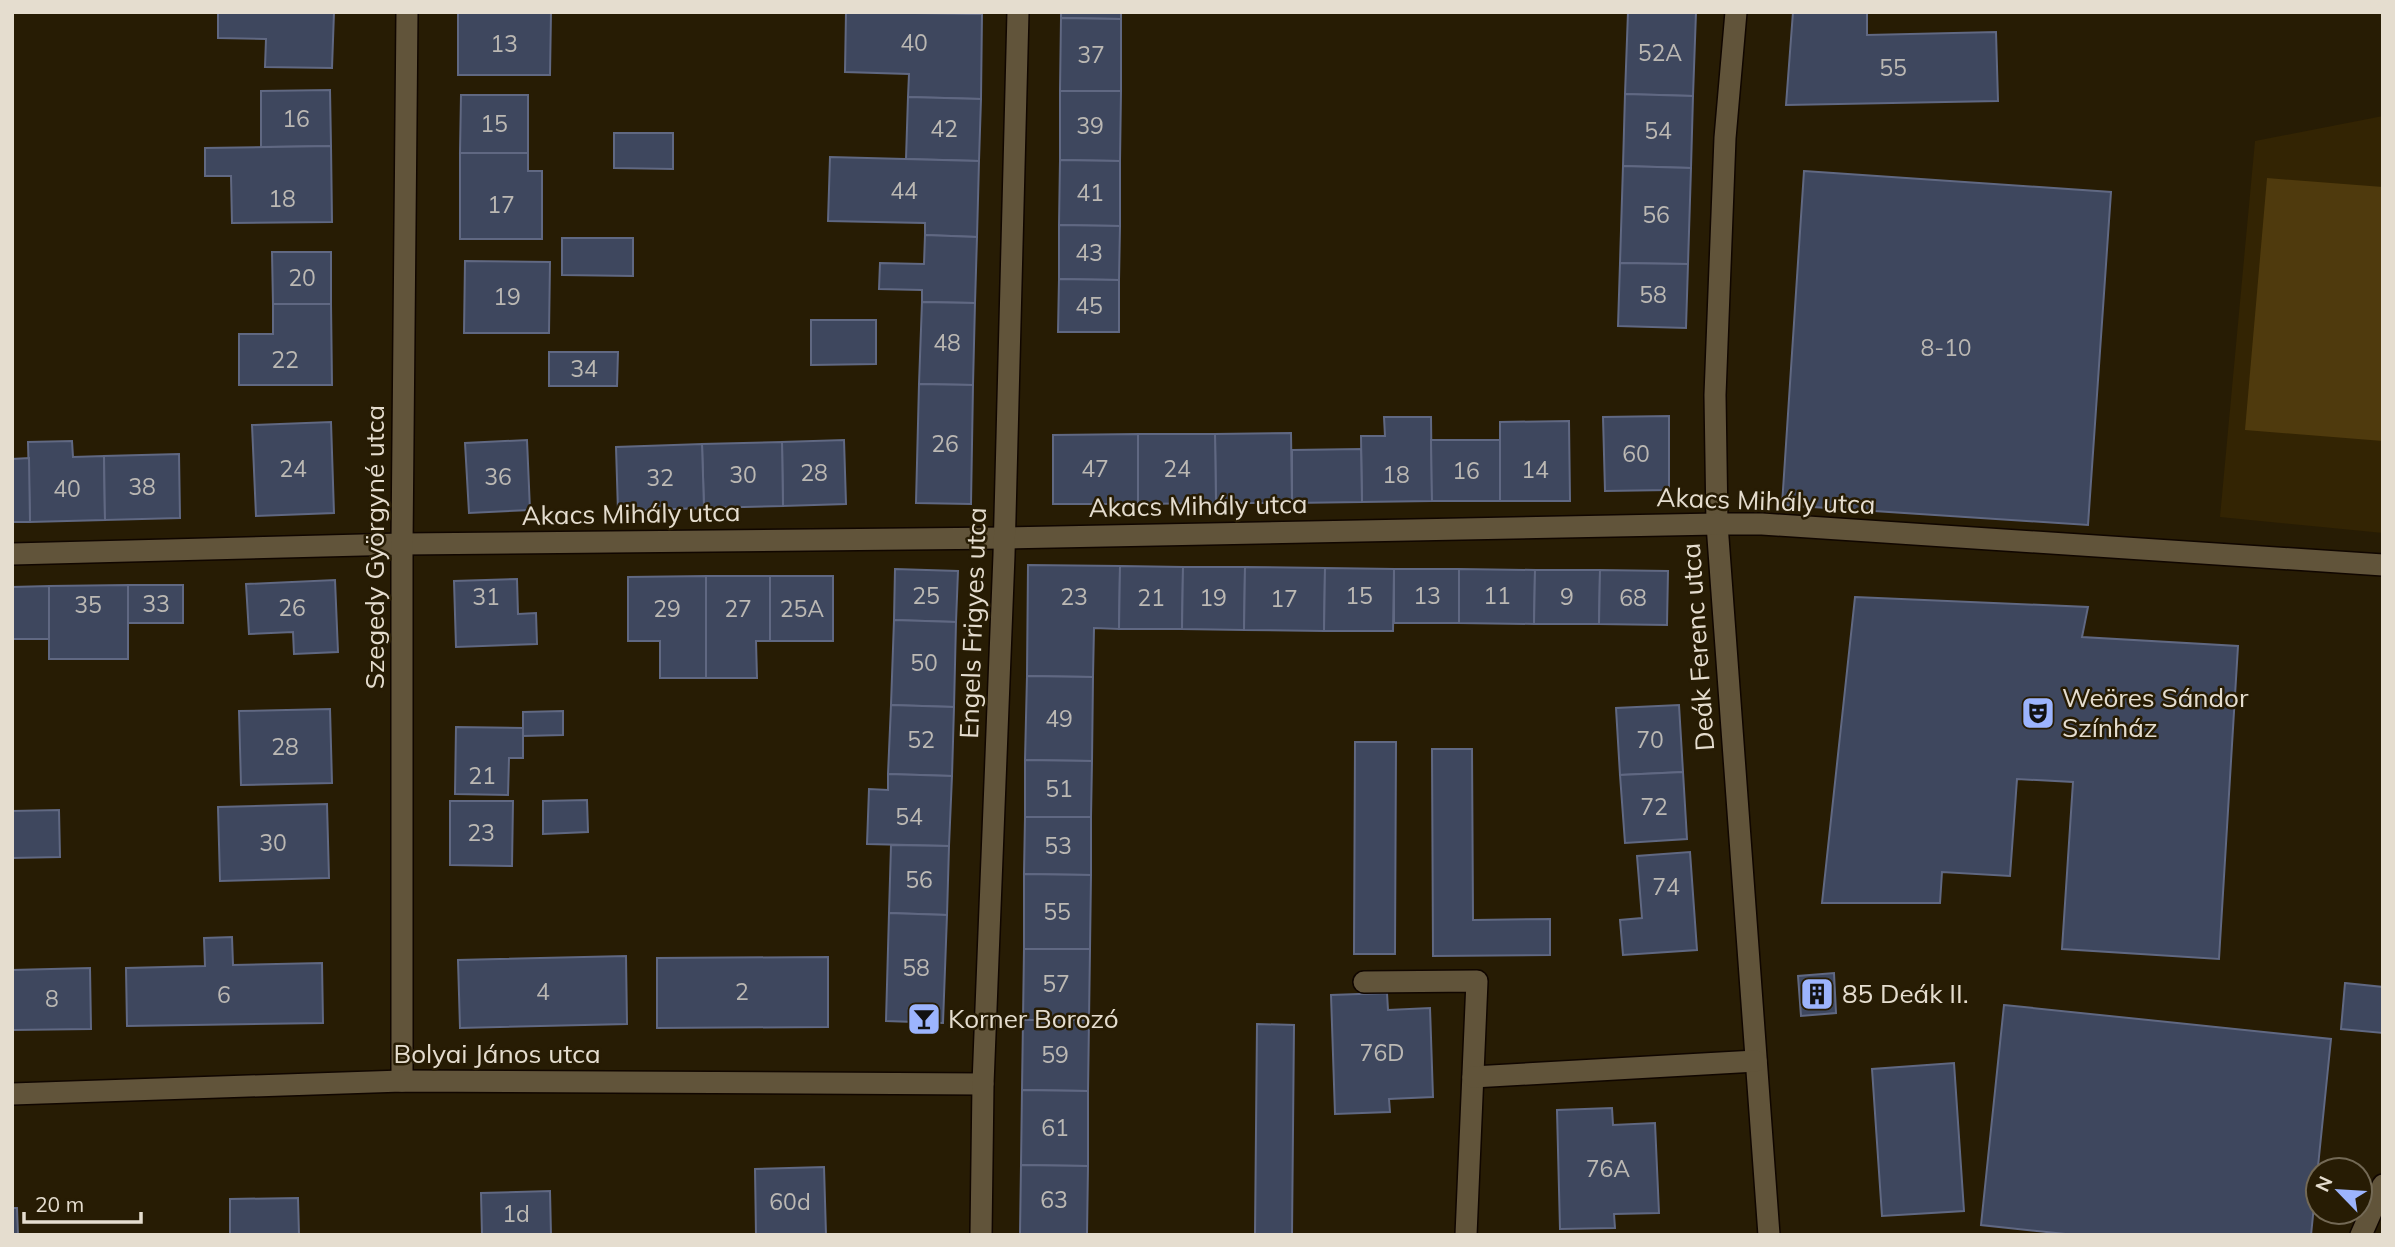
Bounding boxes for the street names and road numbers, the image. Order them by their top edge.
street label: Szegedy Györgyné utca [358,405,391,689]
street label: Akacs Mihály utca [1656,480,1876,521]
street label: Akacs Mihály utca [1088,487,1308,524]
street label: Akacs Mihály utca [521,495,741,532]
street label: Engels Frigyes utca [952,507,993,739]
street label: Deák Ferenc utca [1674,542,1721,752]
street label: Bolyai János utca [393,1037,601,1070]

